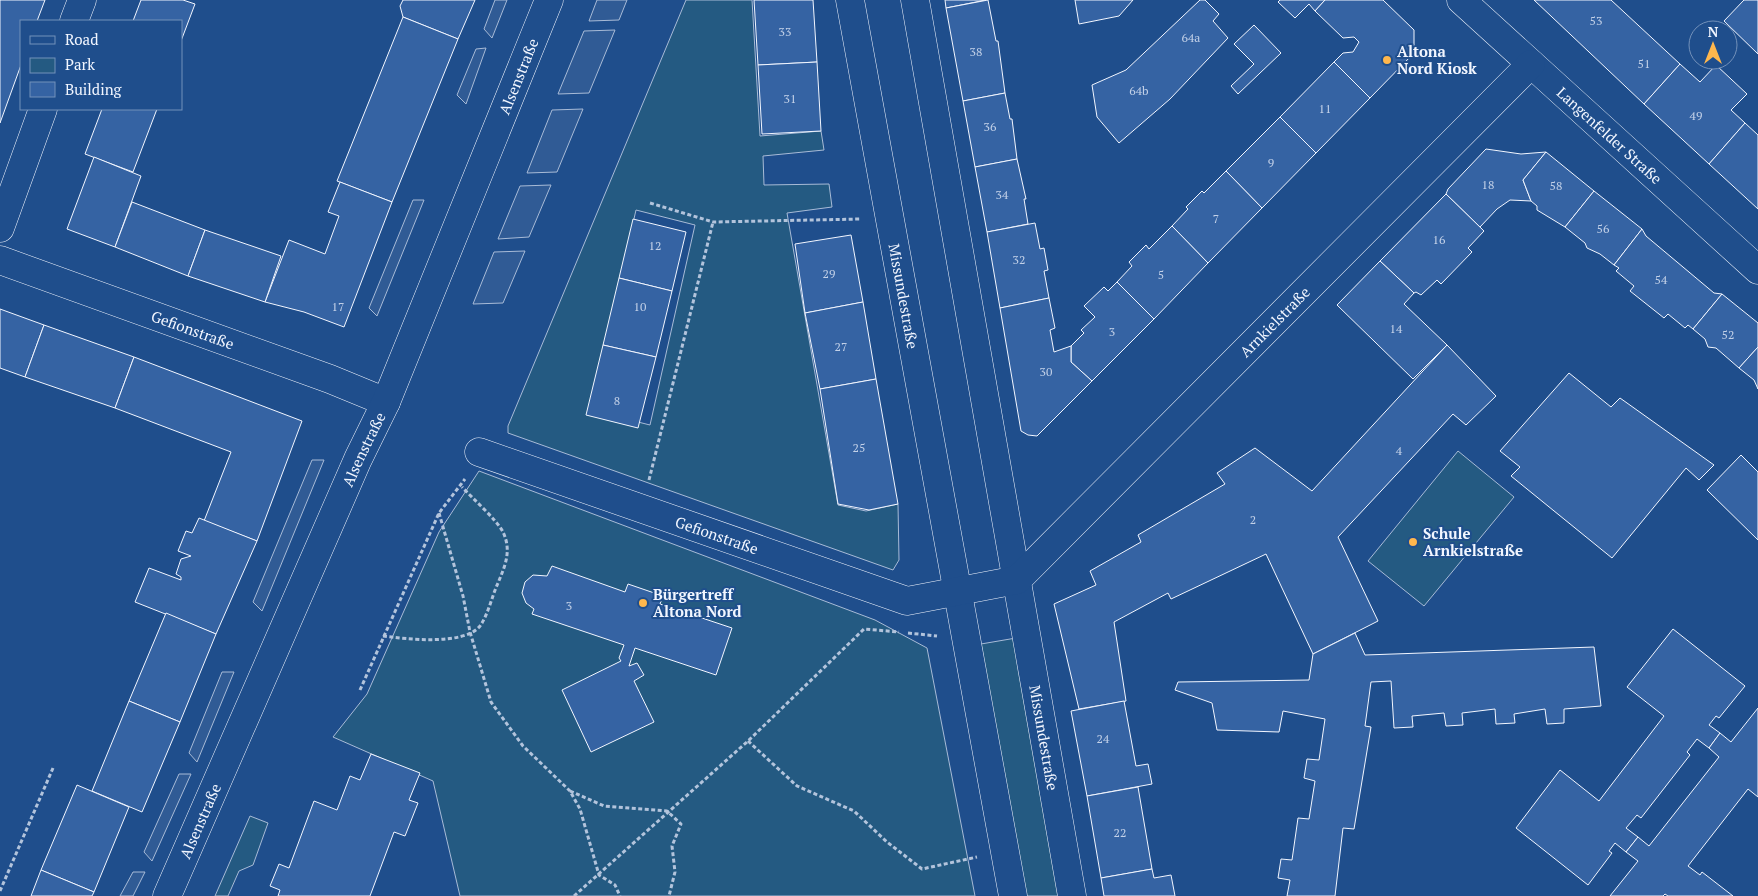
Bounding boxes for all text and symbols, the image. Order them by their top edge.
house number: 53 [1590,13,1602,28]
legend [20,20,182,110]
north arrow [1688,20,1738,70]
text: N [1708,22,1719,41]
house number: 33 [779,24,791,39]
text: Road [65,29,98,49]
house number: 64a [1182,30,1200,45]
street label: Alsenstraße [494,35,542,117]
place label: Altona Nord Kiosk [1397,41,1477,78]
house number: 38 [970,44,982,59]
text: Park [65,54,95,74]
marker: Altona Nord Kiosk [1381,54,1393,66]
house number: 51 [1638,56,1650,71]
text: Building [65,79,123,99]
street label: Langenfelder Straße [1553,82,1667,188]
house number: 64b [1129,83,1149,98]
house number: 31 [784,91,796,106]
house number: 11 [1319,101,1331,116]
house number: 49 [1690,108,1702,123]
house number: 36 [984,119,997,134]
house number: 9 [1268,155,1274,170]
house number: 18 [1482,177,1494,192]
house number: 58 [1550,178,1562,193]
house number: 34 [996,187,1009,202]
house number: 7 [1213,211,1219,226]
house number: 56 [1597,221,1610,236]
house number: 16 [1433,232,1446,247]
house number: 12 [649,238,661,253]
street label: Missundestraße [885,242,923,350]
house number: 32 [1013,252,1025,267]
house number: 29 [823,266,835,281]
house number: 5 [1158,267,1164,282]
house number: 54 [1655,272,1668,287]
street label: Arnkielstraße [1235,282,1314,361]
house number: 17 [332,299,344,314]
house number: 10 [634,299,646,314]
street label: Gefionstraße [149,305,237,354]
house number: 14 [1390,321,1403,336]
house number: 3 [1109,324,1115,339]
house number: 52 [1722,327,1734,342]
house number: 27 [835,339,847,354]
house number: 30 [1040,364,1052,379]
house number: 8 [614,393,620,408]
street label: Alsenstraße [337,409,390,490]
house number: 25 [853,440,865,455]
house number: 4 [1396,443,1403,458]
street label: Gefionstraße [673,511,761,559]
house number: 2 [1250,512,1256,527]
place label: Schule Arnkielstraße [1423,523,1523,560]
marker: Schule Arnkielstraße [1407,536,1419,548]
place label: Bürgertreff Altona Nord [653,584,742,621]
marker: Bürgertreff Altona Nord [637,597,649,609]
house number: 3 [566,598,572,613]
street label: Missundestraße [1025,684,1063,792]
house number: 24 [1097,731,1110,746]
street label: Alsenstraße [175,780,225,862]
house number: 22 [1114,825,1126,840]

